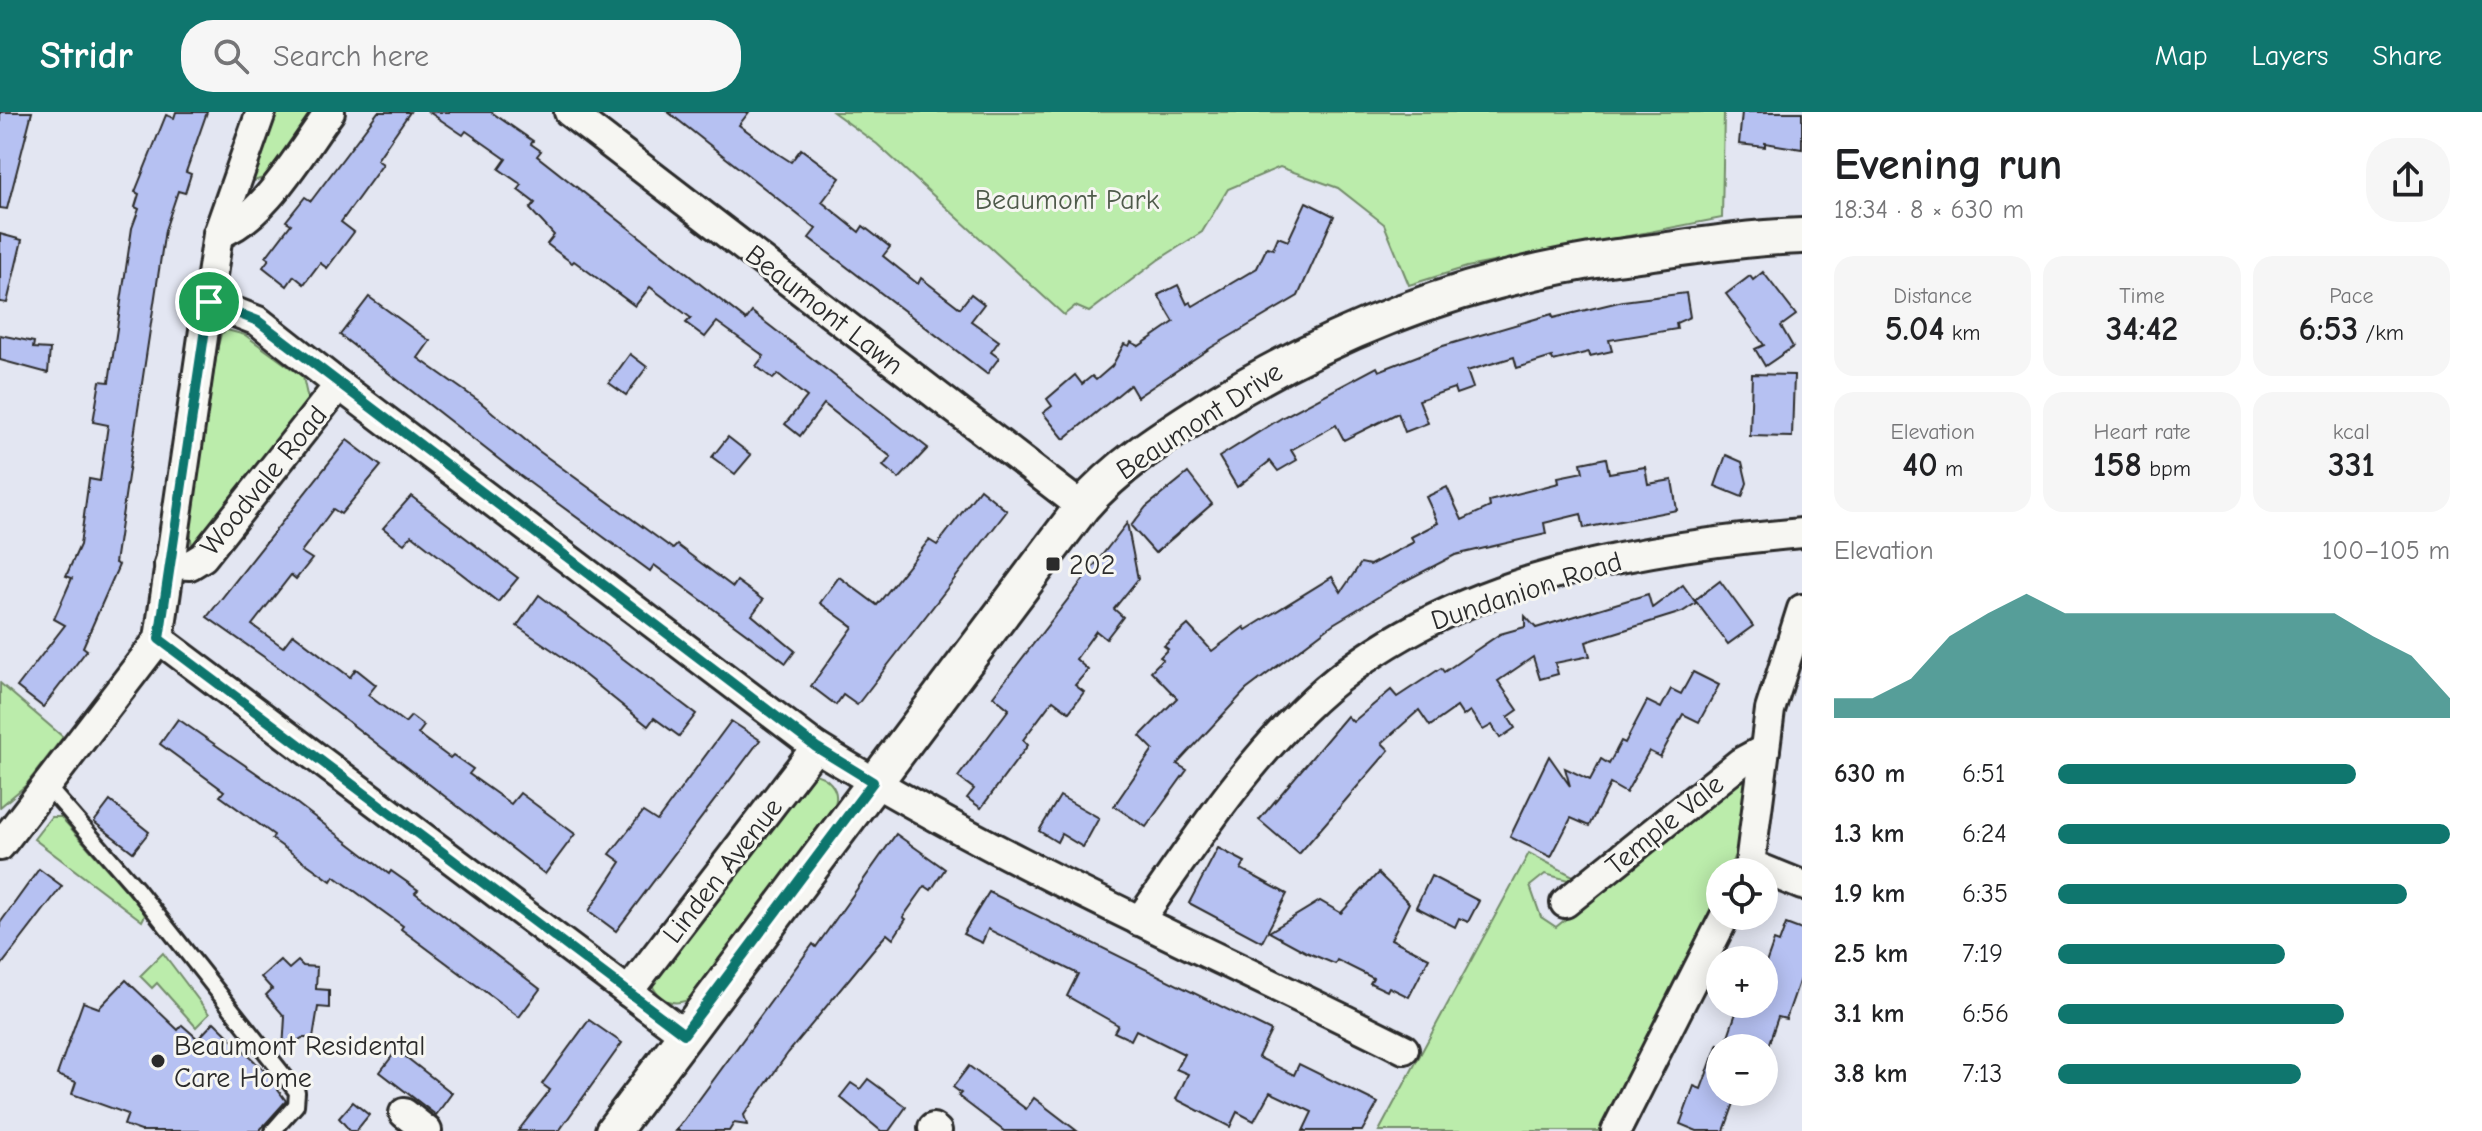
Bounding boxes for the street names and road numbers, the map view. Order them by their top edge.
street label: Beaumont Lawn [739,238,910,381]
street label: Beaumont Drive [1111,355,1288,486]
street label: Woodvale Road [194,399,334,562]
street label: Dundanion Road [1427,545,1626,637]
street label: Temple Vale [1599,768,1730,882]
street label: Linden Avenue [656,792,789,949]

